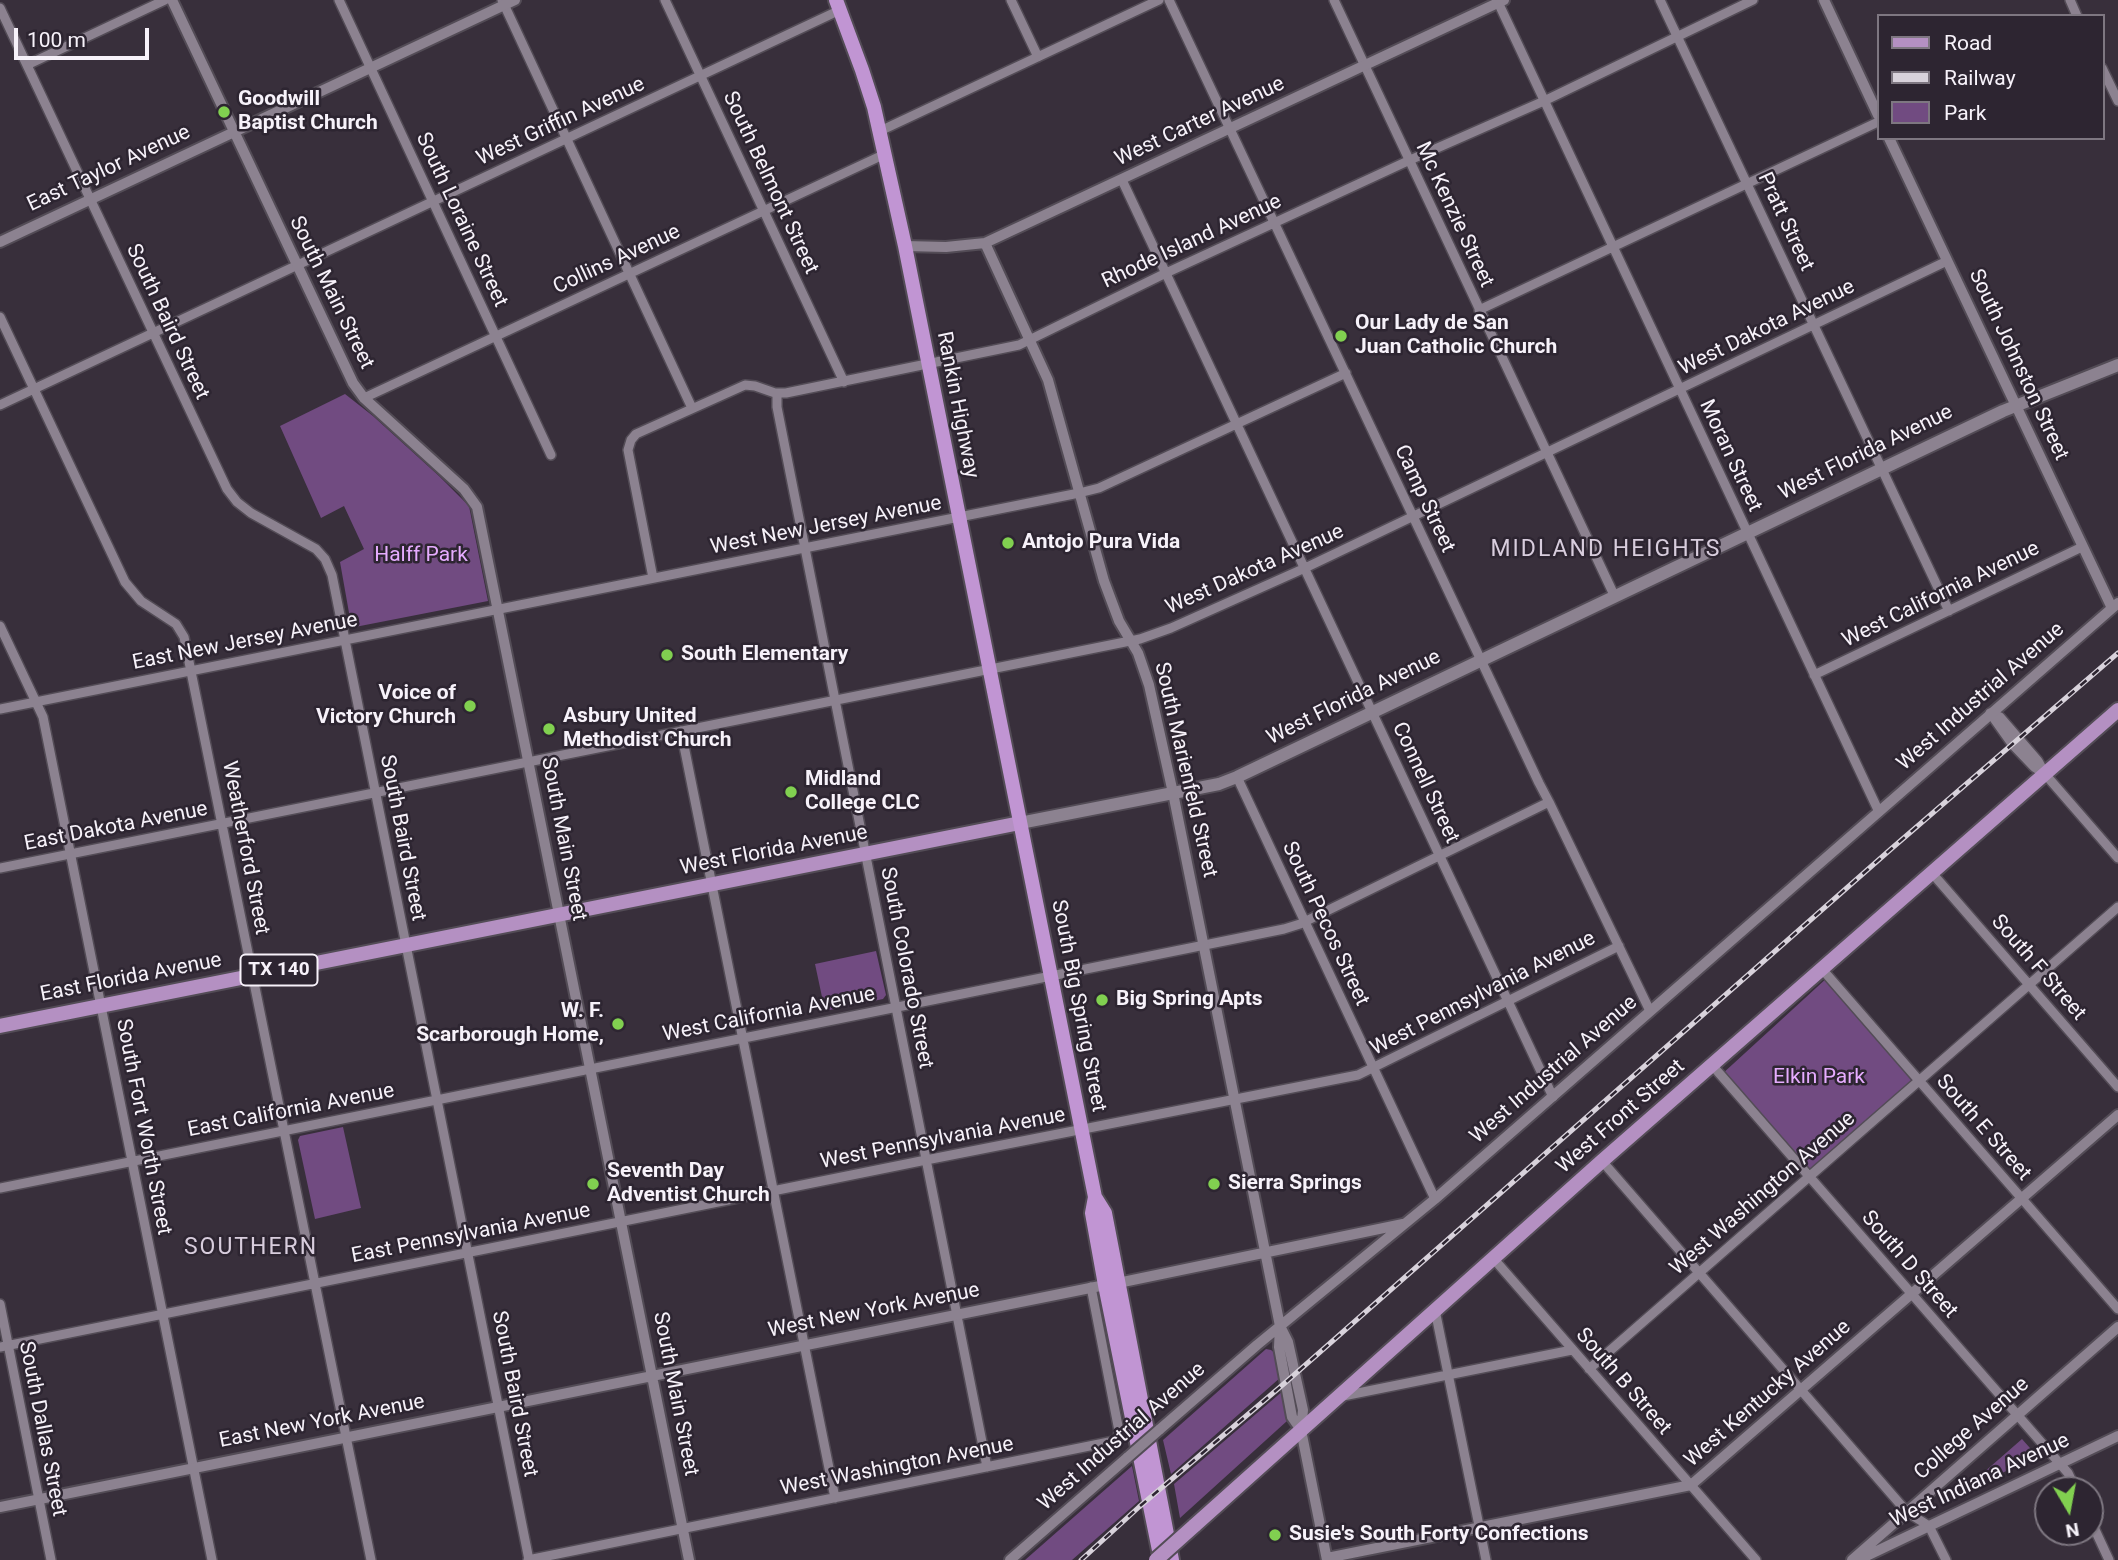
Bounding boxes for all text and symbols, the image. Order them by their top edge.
scale bar [18,14,152,58]
legend [1876,14,2104,140]
text: 100 m [27,28,86,52]
text: Road [1944,31,1992,55]
text: Railway [1944,66,2016,90]
street label: West Griffin Avenue [473,72,649,172]
street label: West Carter Avenue [1111,72,1289,172]
place label: Goodwill Baptist Church [238,87,378,137]
street label: South Belmont Street [717,88,823,278]
text: Park [1944,101,1986,125]
marker: Goodwill Baptist Church [216,104,232,120]
street label: East Taylor Avenue [23,120,195,218]
street label: South Loraine Street [410,129,512,311]
street label: Mc Kenzie Street [1409,138,1499,292]
street label: Pratt Street [1751,169,1819,275]
street label: Rhode Island Avenue [1098,189,1286,295]
street label: South Main Street [283,213,379,373]
street label: Collins Avenue [549,220,685,300]
street label: South Baird Street [120,240,214,404]
street label: South Johnston Street [1963,265,2073,465]
street label: West Dakota Avenue [1675,275,1859,381]
place label: Our Lady de San Juan Catholic Church [1355,311,1557,361]
marker: Our Lady de San Juan Catholic Church [1333,328,1349,344]
street label: Rankin Highway [930,329,984,481]
street label: Moran Street [1693,396,1767,516]
street label: West Florida Avenue [1775,400,1957,506]
street label: Camp Street [1388,441,1460,557]
street label: West New Jersey Avenue [708,491,944,561]
street label: West Dakota Avenue [1162,519,1348,621]
place label: Antojo Pura Vida [1022,530,1180,556]
marker: Antojo Pura Vida [1000,535,1016,551]
district label: MIDLAND HEIGHTS [1492,536,1720,564]
street label: West California Avenue [1838,536,2044,654]
park label: Halff Park [374,543,468,569]
street label: East New Jersey Avenue [130,608,360,676]
street label: West Industrial Avenue [1892,617,2070,777]
place label: South Elementary [681,642,848,668]
street label: West Florida Avenue [1263,645,1445,751]
marker: South Elementary [659,647,675,663]
street label: South Marienfeld Street [1148,660,1222,880]
place label: Voice of Victory Church [316,681,456,731]
marker: Voice of Victory Church [462,698,478,714]
place label: Asbury United Methodist Church [563,704,731,754]
street label: Connell Street [1386,718,1464,848]
marker: Asbury United Methodist Church [541,721,557,737]
street label: South Baird Street [374,753,430,923]
street label: South Main Street [535,755,591,923]
street label: Weatherford Street [216,759,274,937]
place label: Midland College CLC [805,767,920,817]
marker: Midland College CLC [783,784,799,800]
street label: East Dakota Avenue [22,797,210,857]
street label: West Florida Avenue [678,820,870,882]
street label: South Pecos Street [1276,838,1374,1010]
street label: South Colorado Street [874,865,938,1071]
street label: South Big Spring Street [1045,898,1111,1114]
street label: South F Street [1985,910,2091,1026]
street label: West Pennsylvania Avenue [1366,926,1600,1062]
street label: East Florida Avenue [38,948,224,1008]
road number: TX 140 [240,954,318,986]
street label: West California Avenue [661,982,877,1048]
place label: Big Spring Apts [1116,987,1263,1013]
street label: West Industrial Avenue [1465,990,1643,1150]
marker: Big Spring Apts [1094,992,1110,1008]
place label: W. F. Scarborough Home, [416,999,604,1049]
marker: W. F. Scarborough Home, [610,1016,626,1032]
street label: South Fort Worth Street [110,1017,176,1237]
street label: West Front Street [1552,1054,1690,1180]
park label: Elkin Park [1773,1065,1865,1091]
street label: South E Street [1930,1070,2036,1186]
street label: East California Avenue [186,1079,396,1143]
street label: West Pennsylvania Avenue [818,1103,1068,1175]
street label: West Washington Avenue [1665,1107,1861,1281]
place label: Seventh Day Adventist Church [607,1159,770,1209]
place label: Sierra Springs [1228,1171,1362,1197]
marker: Seventh Day Adventist Church [585,1176,601,1192]
marker: Sierra Springs [1206,1176,1222,1192]
street label: East Pennsylvania Avenue [349,1198,593,1270]
street label: South D Street [1856,1206,1962,1324]
district label: SOUTHERN [185,1234,317,1262]
street label: West New York Avenue [766,1278,982,1344]
street label: South Baird Street [486,1309,542,1479]
street label: South Main Street [647,1310,703,1478]
street label: West Kentucky Avenue [1680,1315,1856,1473]
street label: South B Street [1570,1323,1676,1441]
street label: South Dallas Street [13,1339,71,1519]
street label: West Industrial Avenue [1033,1357,1211,1517]
street label: College Avenue [1909,1372,2035,1486]
street label: East New York Avenue [217,1390,427,1454]
street label: West Indiana Avenue [1886,1428,2074,1534]
street label: West Washington Avenue [778,1432,1016,1502]
north arrow [2034,1476,2104,1546]
text: N [2064,1518,2081,1543]
place label: Susie's South Forty Confections [1289,1522,1589,1548]
marker: Susie's South Forty Confections [1267,1527,1283,1543]

